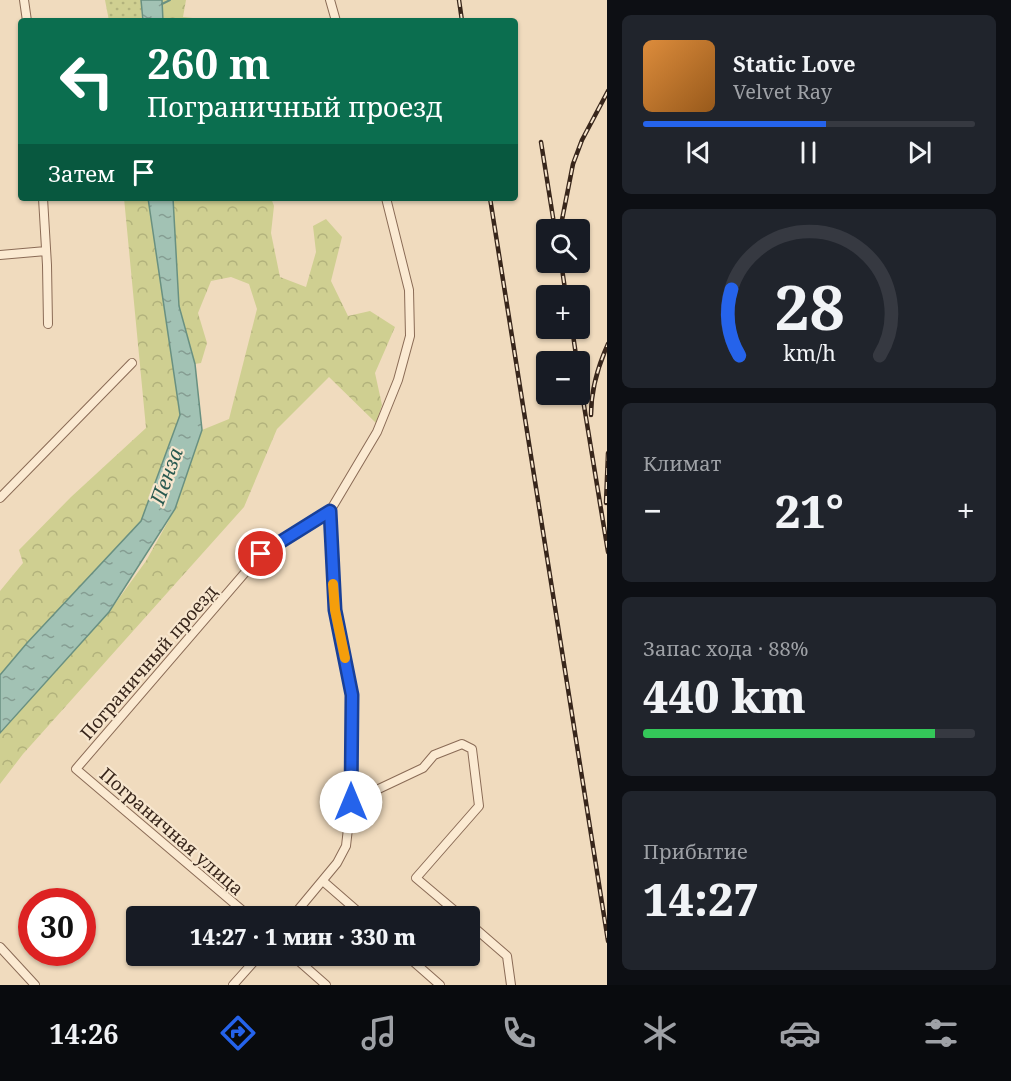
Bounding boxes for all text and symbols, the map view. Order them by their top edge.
text: 260 m [147,34,271,91]
icon: left [48,42,126,120]
text: Static Love [733,48,856,78]
text: Velvet Ray [733,78,832,105]
text: Пограничный проезд [147,88,443,125]
icon: previous [682,136,715,169]
icon: pause [792,136,825,169]
icon: next [903,136,936,169]
icon: arrive [127,156,160,189]
text: Затем [48,158,115,188]
map controls [536,219,590,405]
button: search [536,219,590,273]
text: 28 [774,263,844,348]
button: + [536,285,590,339]
text: km/h [783,338,836,367]
button: − [536,351,590,405]
water label: Пенза [143,444,189,509]
text: Климат [643,450,721,477]
text: 21° [775,480,844,541]
text: − [643,488,662,533]
text: + [957,488,975,533]
pin [235,528,286,579]
icon: arrive [244,537,277,570]
street label: Пограничный проезд [74,580,222,744]
text: Запас хода · 88% [643,635,808,662]
text: 440 km [643,665,806,726]
street label: Пограничная улица [95,762,249,900]
position arrow [319,770,383,834]
text: Прибытие [643,838,748,865]
text: 14:27 [643,868,759,929]
speed limit sign: 30 [18,888,96,966]
text: 14:27 · 1 мин · 330 m [190,921,416,951]
icon: directions [217,1012,259,1054]
icon: music [358,1012,400,1054]
icon: phone [498,1012,540,1054]
icon: climate [639,1012,681,1054]
icon: car [779,1012,821,1054]
icon: filters [920,1012,962,1054]
text: 14:26 [49,1015,119,1052]

